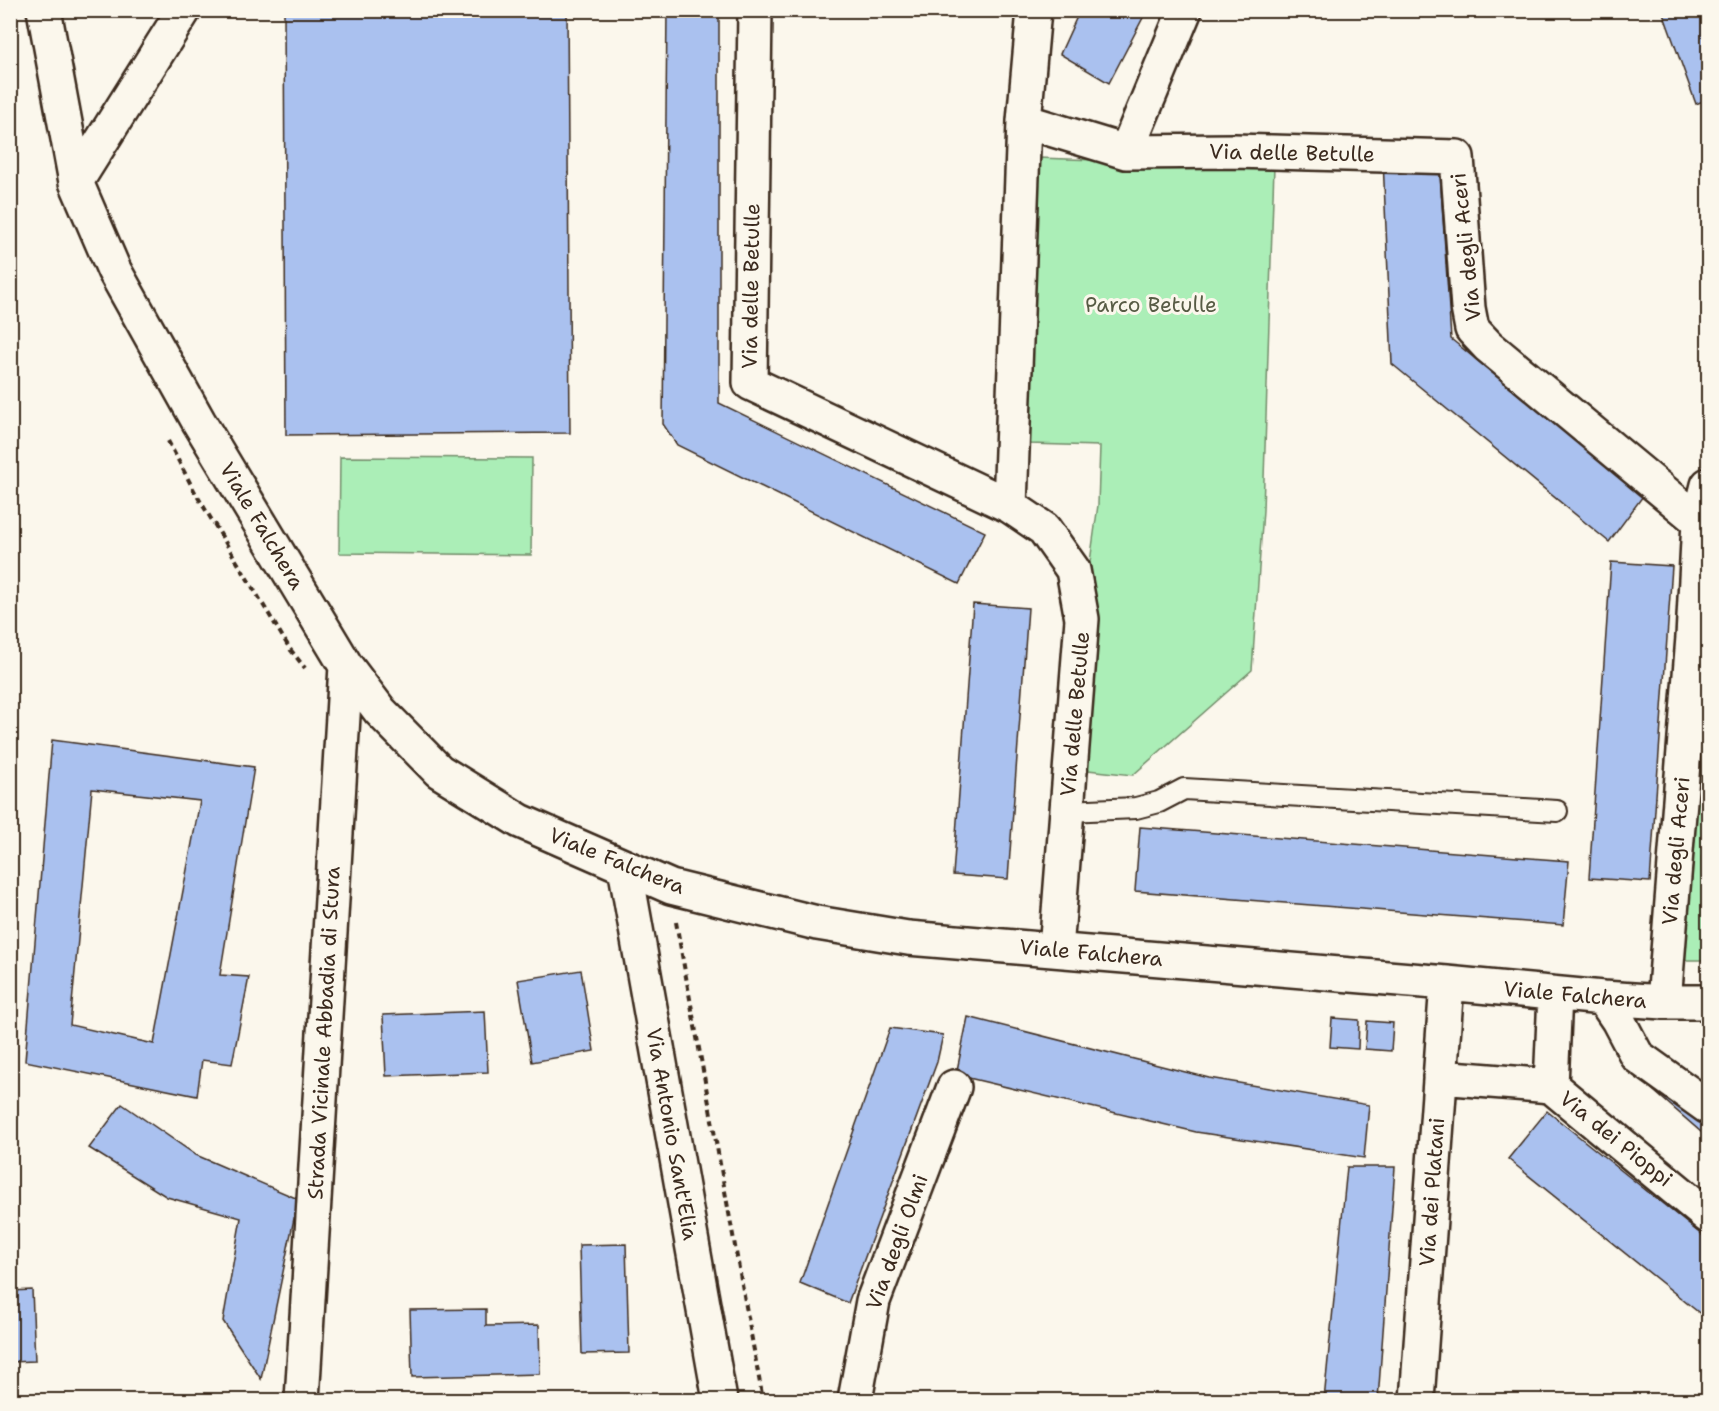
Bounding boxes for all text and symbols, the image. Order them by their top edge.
street label: Via delle Betulle [1209,138,1375,168]
street label: Via degli Aceri [1444,171,1488,323]
street label: Via delle Betulle [736,203,766,369]
park label: Parco Betulle [1085,291,1217,319]
street label: Viale Falchera [213,457,311,595]
street label: Via delle Betulle [1054,630,1096,798]
street label: Via degli Aceri [1656,776,1696,926]
street label: Viale Falchera [545,821,689,901]
street label: Strada Vicinale Abbadia di Stura [301,866,347,1200]
street label: Viale Falchera [1018,933,1164,973]
street label: Viale Falchera [1502,975,1648,1015]
street label: Via Antonio Sant'Elia [640,1026,704,1242]
street label: Via dei Pioppi [1554,1085,1678,1193]
street label: Via dei Platani [1413,1116,1451,1268]
street label: Via degli Olmi [859,1170,935,1314]

